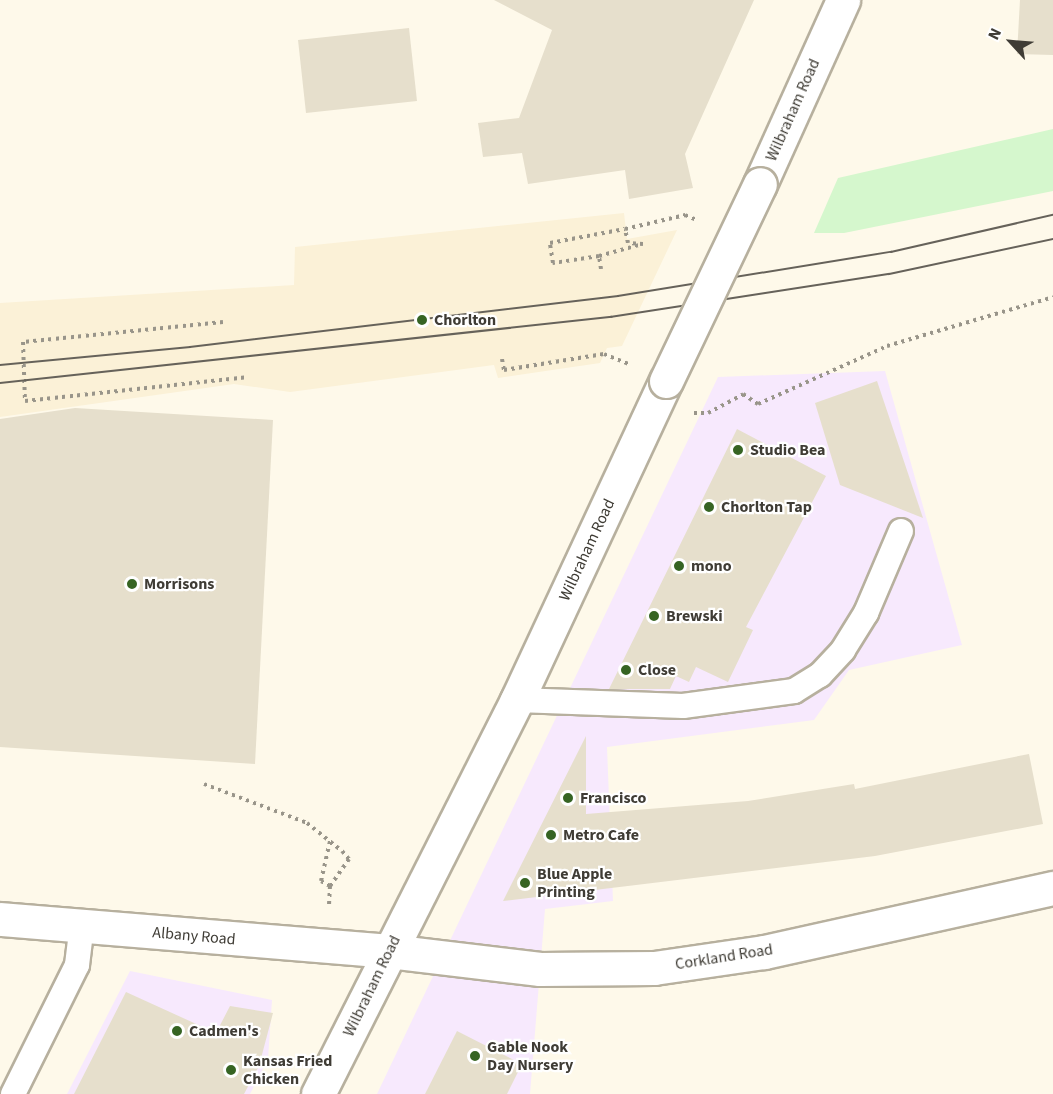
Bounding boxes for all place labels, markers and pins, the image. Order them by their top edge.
place label: Chorlton [434,310,496,330]
marker: Chorlton [415,313,429,327]
place label: Studio Bea [750,440,826,460]
marker: Studio Bea [731,443,745,457]
place label: Chorlton Tap [721,497,812,517]
marker: Chorlton Tap [702,500,716,514]
place label: mono [691,556,732,576]
marker: mono [672,559,686,573]
place label: Morrisons [144,574,214,594]
marker: Morrisons [125,577,139,591]
place label: Brewski [666,606,723,626]
marker: Brewski [647,609,661,623]
place label: Close [638,660,676,680]
marker: Close [619,663,633,677]
place label: Francisco [580,788,646,808]
marker: Francisco [561,791,575,805]
place label: Metro Cafe [563,825,639,845]
marker: Metro Cafe [544,828,558,842]
place label: Blue Apple Printing [537,864,612,902]
marker: Blue Apple Printing [518,876,532,890]
place label: Cadmen's [189,1021,259,1041]
marker: Cadmen's [170,1024,184,1038]
place label: Gable Nook Day Nursery [487,1037,573,1075]
marker: Gable Nook Day Nursery [468,1049,482,1063]
place label: Kansas Fried Chicken [243,1051,333,1089]
marker: Kansas Fried Chicken [224,1063,238,1077]

